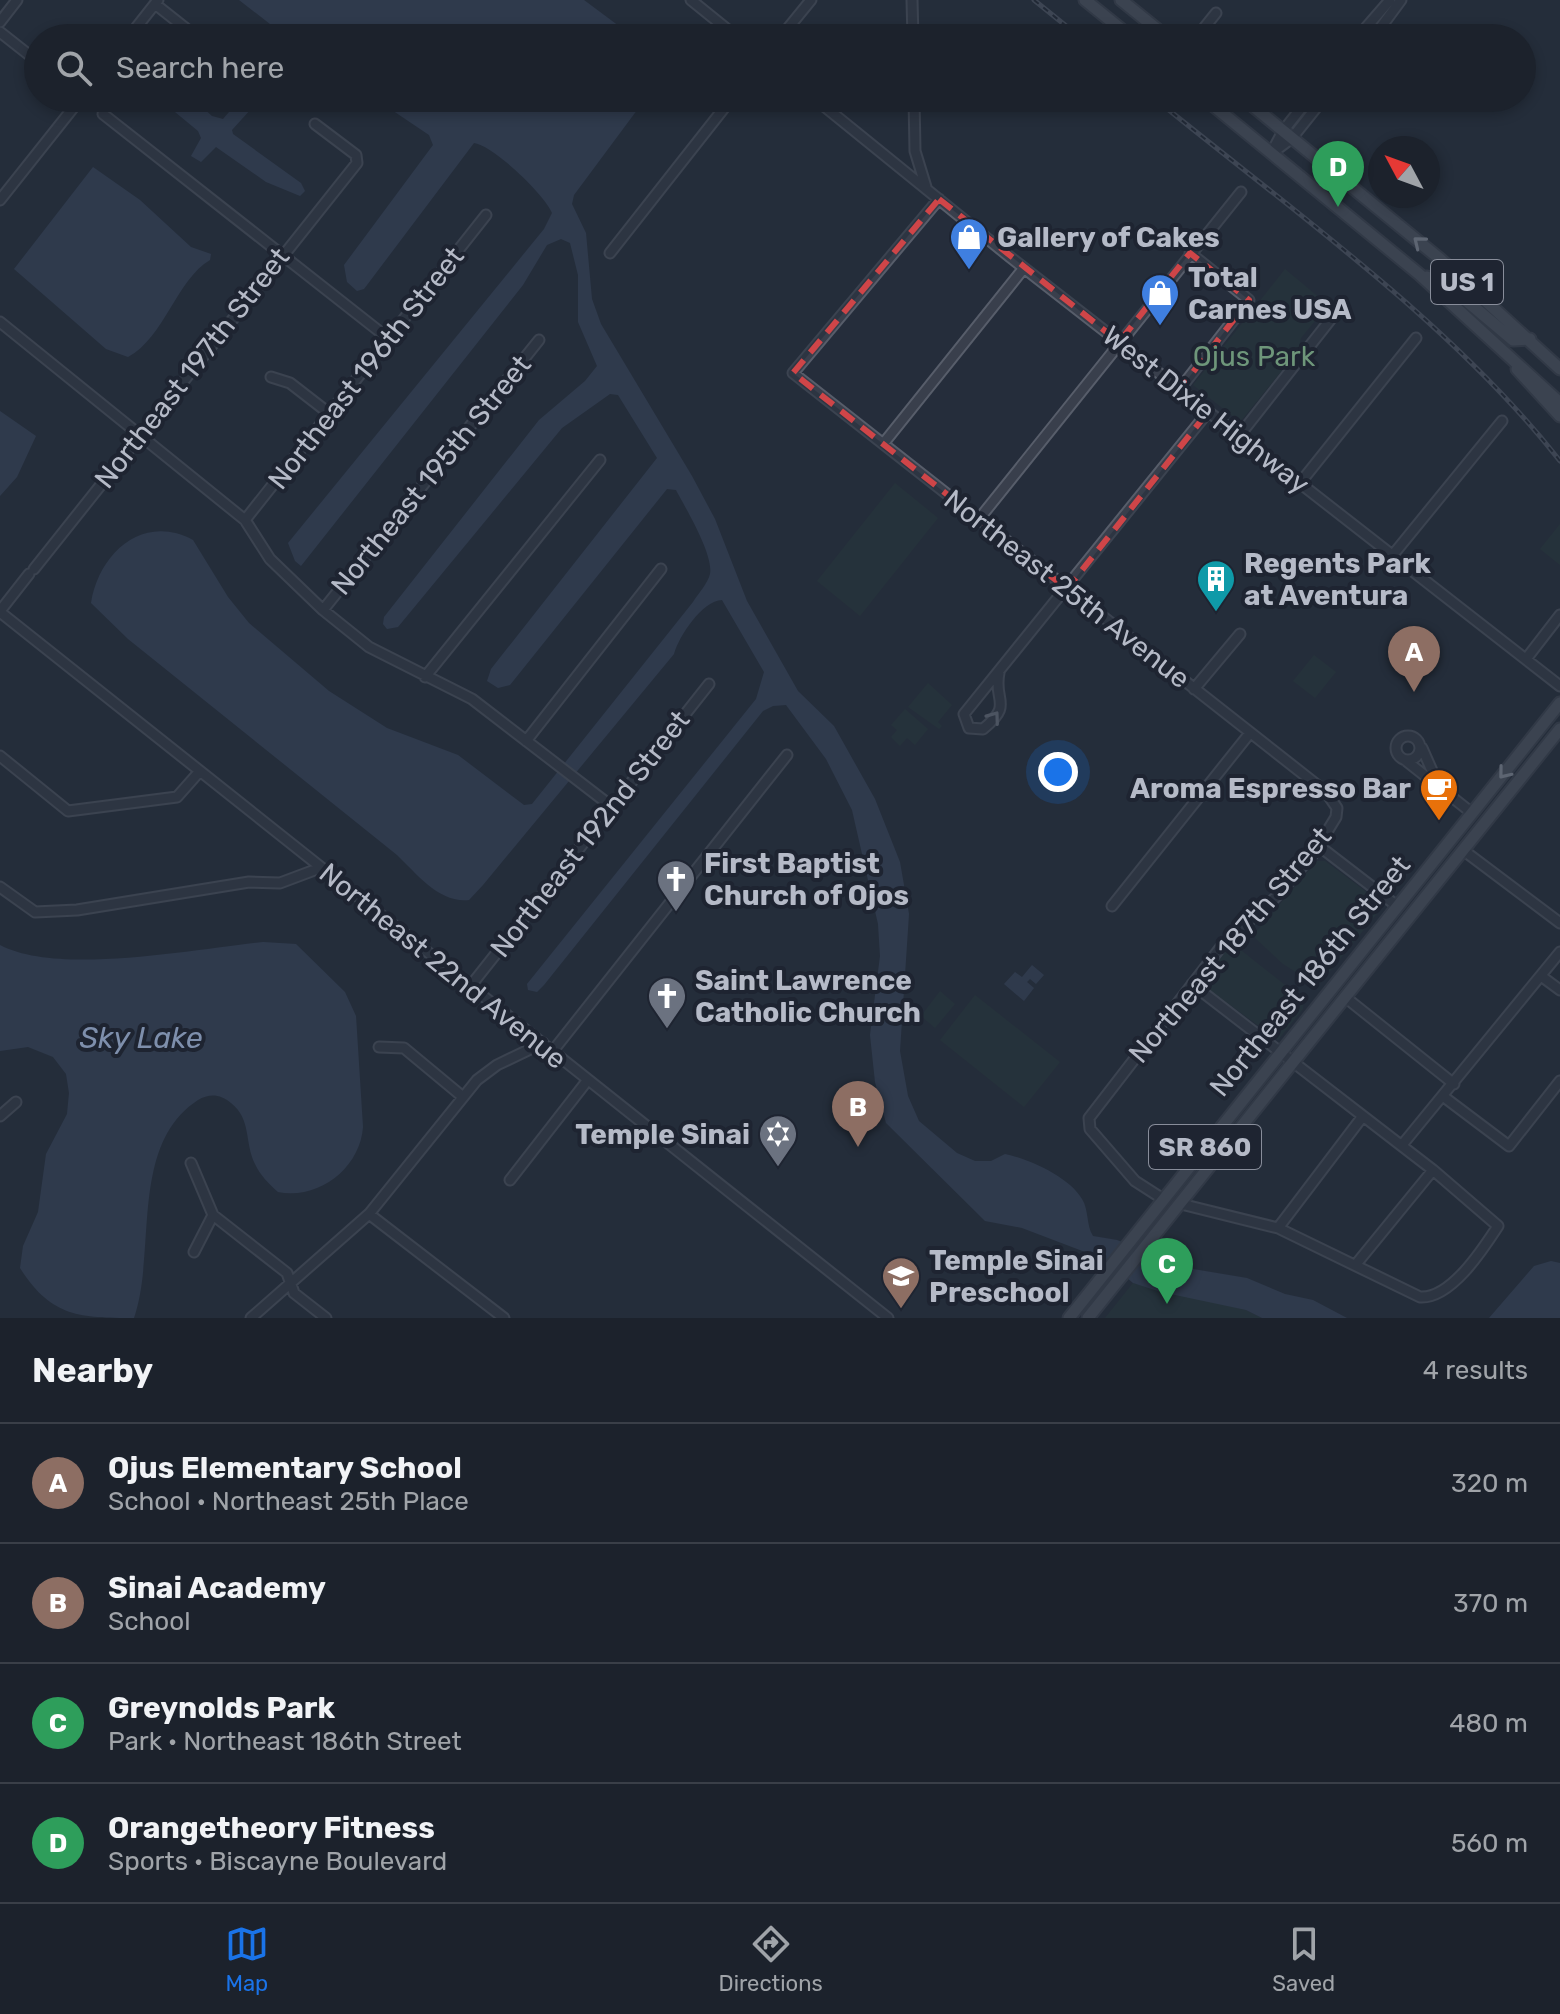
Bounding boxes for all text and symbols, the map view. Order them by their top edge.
search box [24,24,1536,112]
icon: search [52,46,96,90]
text: Search here [116,50,284,86]
north arrow [1368,136,1440,208]
pin: D [1312,141,1364,207]
shop icon: Gallery of Cakes [948,216,990,271]
place label: Gallery of Cakes [997,221,1220,254]
one-way arrow [1413,237,1428,252]
street label: Northeast 196th Street [261,240,471,496]
street label: Northeast 197th Street [88,241,296,495]
road number: US 1 [1431,260,1503,304]
place label: Total Carnes USA [1188,261,1352,326]
shop icon: Total Carnes USA [1139,272,1181,327]
street label: West Dixie Highway [1096,319,1316,501]
park label: Ojus Park [1193,340,1316,373]
street label: Northeast 195th Street [324,349,538,601]
street label: Northeast 25th Avenue [938,483,1196,695]
place label: Regents Park at Aventura [1244,547,1431,612]
building icon: Regents Park at Aventura [1195,558,1237,613]
pin: A [1388,626,1440,692]
street label: Northeast 192nd Street [483,704,697,964]
one-way arrow [984,711,999,725]
your location [1038,752,1078,792]
one-way arrow [1499,764,1514,778]
cafe icon: Aroma Espresso Bar [1418,767,1460,822]
place label: Aroma Espresso Bar [1130,772,1411,805]
street label: Northeast 187th Street [1122,820,1338,1069]
place label: First Baptist Church of Ojos [704,847,909,912]
street label: Northeast 186th Street [1203,849,1417,1103]
street label: Northeast 22nd Avenue [313,856,573,1076]
church icon: First Baptist Church of Ojos [655,858,697,913]
place label: Saint Lawrence Catholic Church [695,964,921,1029]
church icon: Saint Lawrence Catholic Church [646,975,688,1030]
water label: Sky Lake [79,1020,203,1056]
pin: B [832,1081,884,1147]
synagogue icon: Temple Sinai [757,1113,799,1168]
place label: Temple Sinai [575,1118,750,1151]
road number: SR 860 [1149,1125,1261,1169]
pin: C [1141,1238,1193,1304]
place label: Temple Sinai Preschool [929,1244,1104,1309]
school or university icon: Temple Sinai Preschool [880,1255,922,1310]
text: Nearby [32,1350,153,1391]
text: 4 results [1423,1355,1528,1386]
text: Ojus Elementary School [108,1450,462,1486]
text: A [49,1468,67,1499]
text: 320 m [1451,1468,1528,1499]
text: School · Northeast 25th Place [108,1486,469,1517]
text: Sinai Academy [108,1570,326,1606]
text: B [49,1588,67,1619]
text: 370 m [1453,1588,1528,1619]
text: School [108,1606,191,1637]
text: Greynolds Park [108,1690,335,1726]
text: C [49,1708,67,1739]
text: 480 m [1449,1708,1528,1739]
text: Park · Northeast 186th Street [108,1726,462,1757]
text: Orangetheory Fitness [108,1810,435,1846]
text: D [49,1828,67,1859]
text: 560 m [1451,1828,1528,1859]
text: Sports · Biscayne Boulevard [108,1846,447,1877]
tab: Map [225,1922,269,1997]
tab: Directions [718,1922,823,1997]
tab: Saved [1272,1922,1335,1997]

